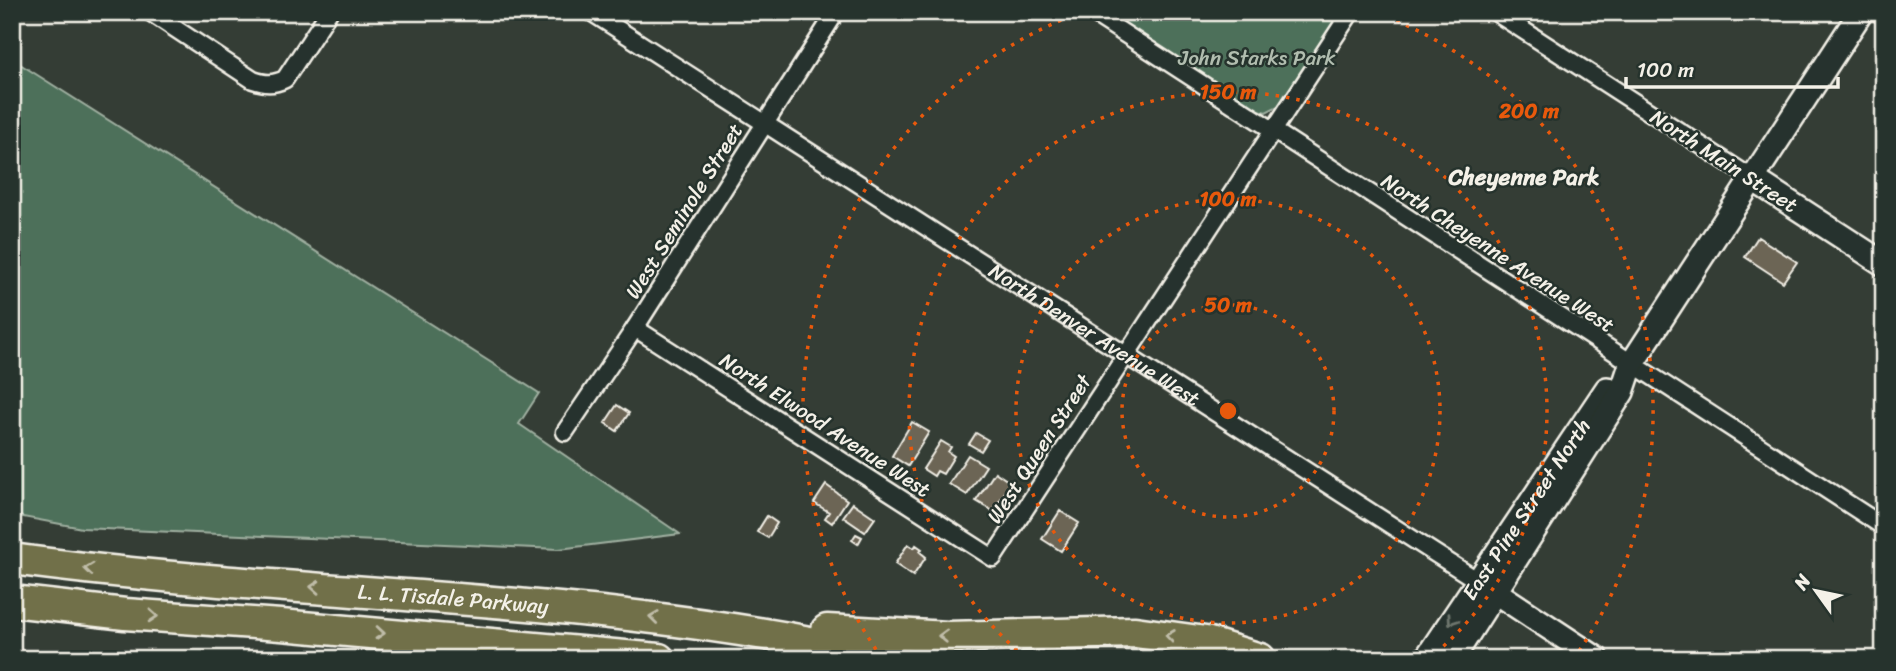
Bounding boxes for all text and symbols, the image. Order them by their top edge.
park label: John Starks Park [1177,39,1336,77]
scale bar [1626,46,1838,90]
text: 100 m [1637,51,1694,89]
text: 150 m [1200,73,1257,111]
text: 200 m [1498,92,1560,130]
street label: North Main Street [1642,99,1806,223]
street label: West Seminole Street [614,115,754,307]
district label: Cheyenne Park [1447,157,1600,198]
street label: North Cheyenne Avenue West [1373,163,1623,343]
text: 100 m [1199,180,1257,218]
street label: North Denver Avenue West [981,253,1208,417]
text: 50 m [1204,286,1253,324]
street label: North Elwood Avenue West [711,342,939,508]
street label: West Queen Street [976,365,1103,532]
centre of rings [1216,399,1240,423]
street label: East Pine Street North [1451,411,1601,608]
north arrow [1780,556,1850,626]
one-way arrow [83,561,95,576]
text: N [1784,567,1820,597]
street label: L. L. Tisdale Parkway [356,572,550,626]
one-way arrow [310,580,321,595]
one-way arrow [148,608,159,623]
one-way arrow [648,609,660,624]
one-way arrow [1448,612,1461,625]
one-way arrow [375,625,386,640]
one-way arrow [937,629,948,644]
one-way arrow [1164,629,1176,644]

